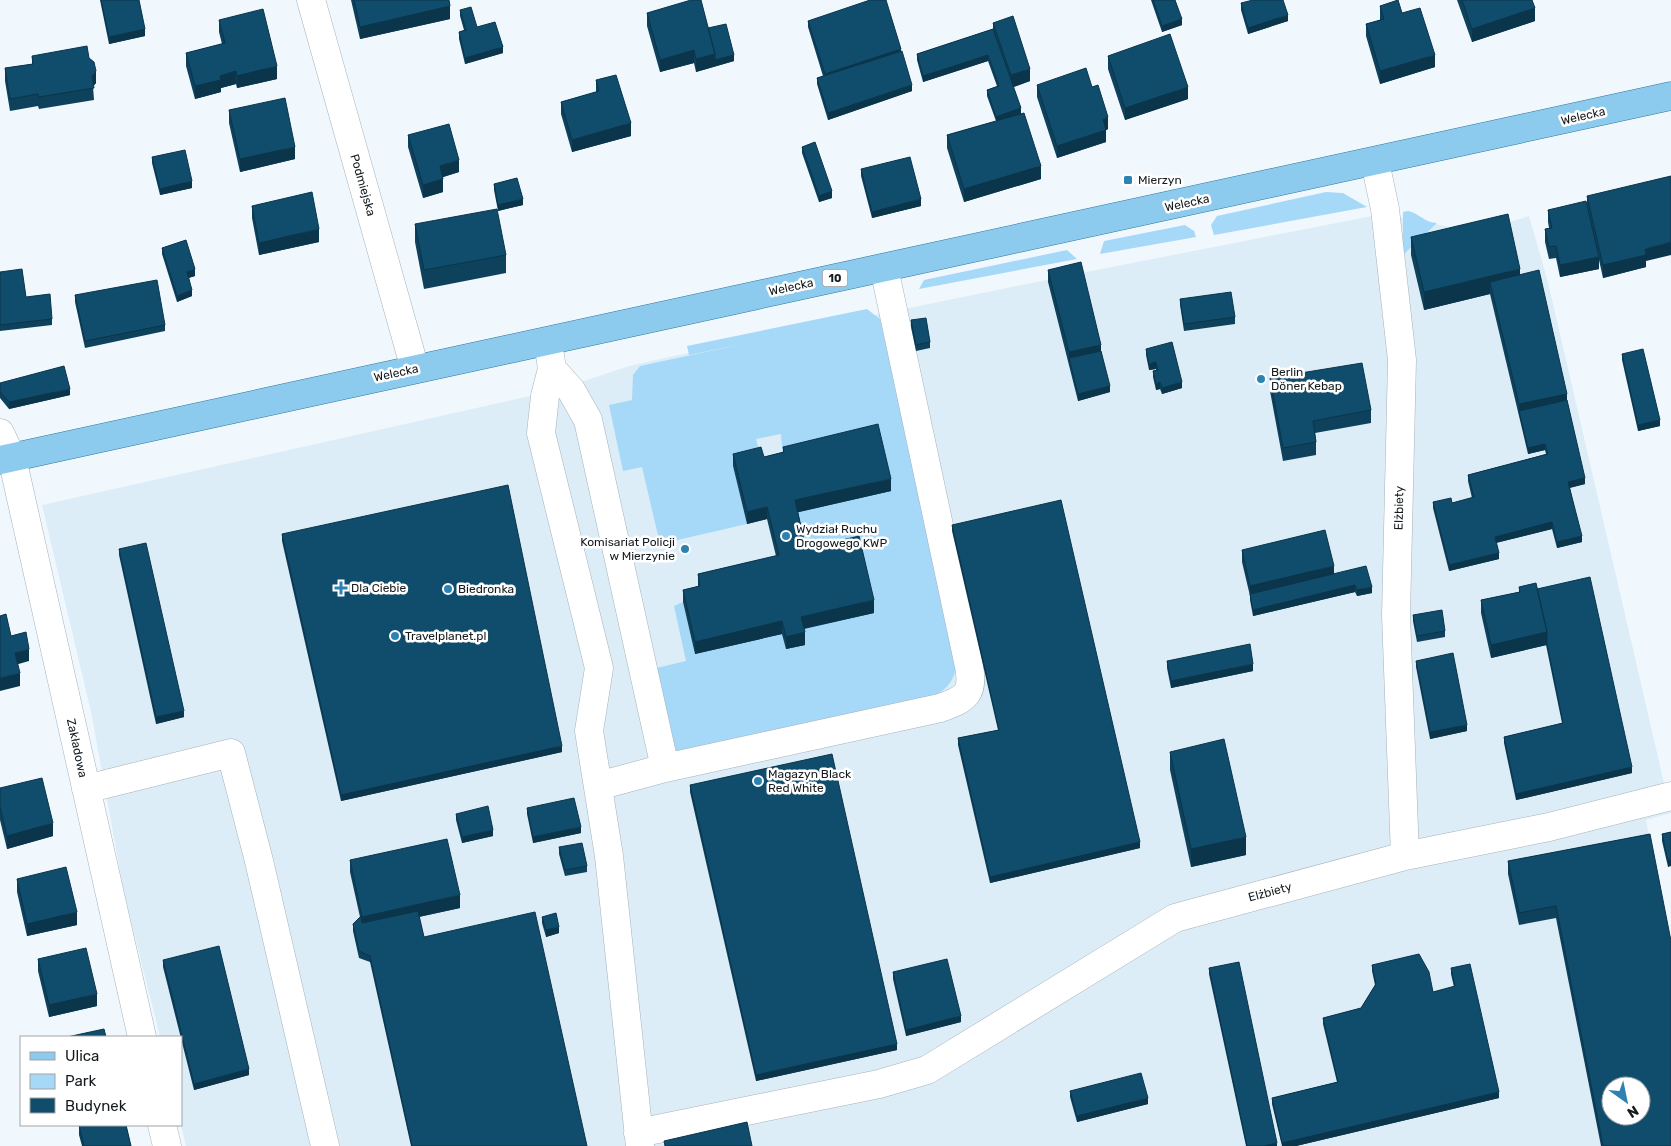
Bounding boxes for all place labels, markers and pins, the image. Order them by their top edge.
place label: Mierzyn [1138,173,1182,187]
marker: Mierzyn [1122,174,1134,186]
place label: Berlin Döner Kebap [1271,365,1342,393]
marker: Berlin Döner Kebap [1255,373,1267,385]
place label: Wydział Ruchu Drogowego KWP [796,522,887,550]
marker: Wydział Ruchu Drogowego KWP [780,530,792,542]
place label: Komisariat Policji w Mierzynie [580,535,675,563]
marker: Komisariat Policji w Mierzynie [679,543,691,555]
place label: Dla Ciebie [351,581,406,595]
marker: Dla Ciebie [335,582,347,594]
place label: Biedronka [458,582,514,596]
marker: Biedronka [442,583,454,595]
place label: Travelplanet.pl [405,629,487,643]
marker: Travelplanet.pl [389,630,401,642]
place label: Magazyn Black Red White [768,767,852,795]
marker: Magazyn Black Red White [752,775,764,787]

